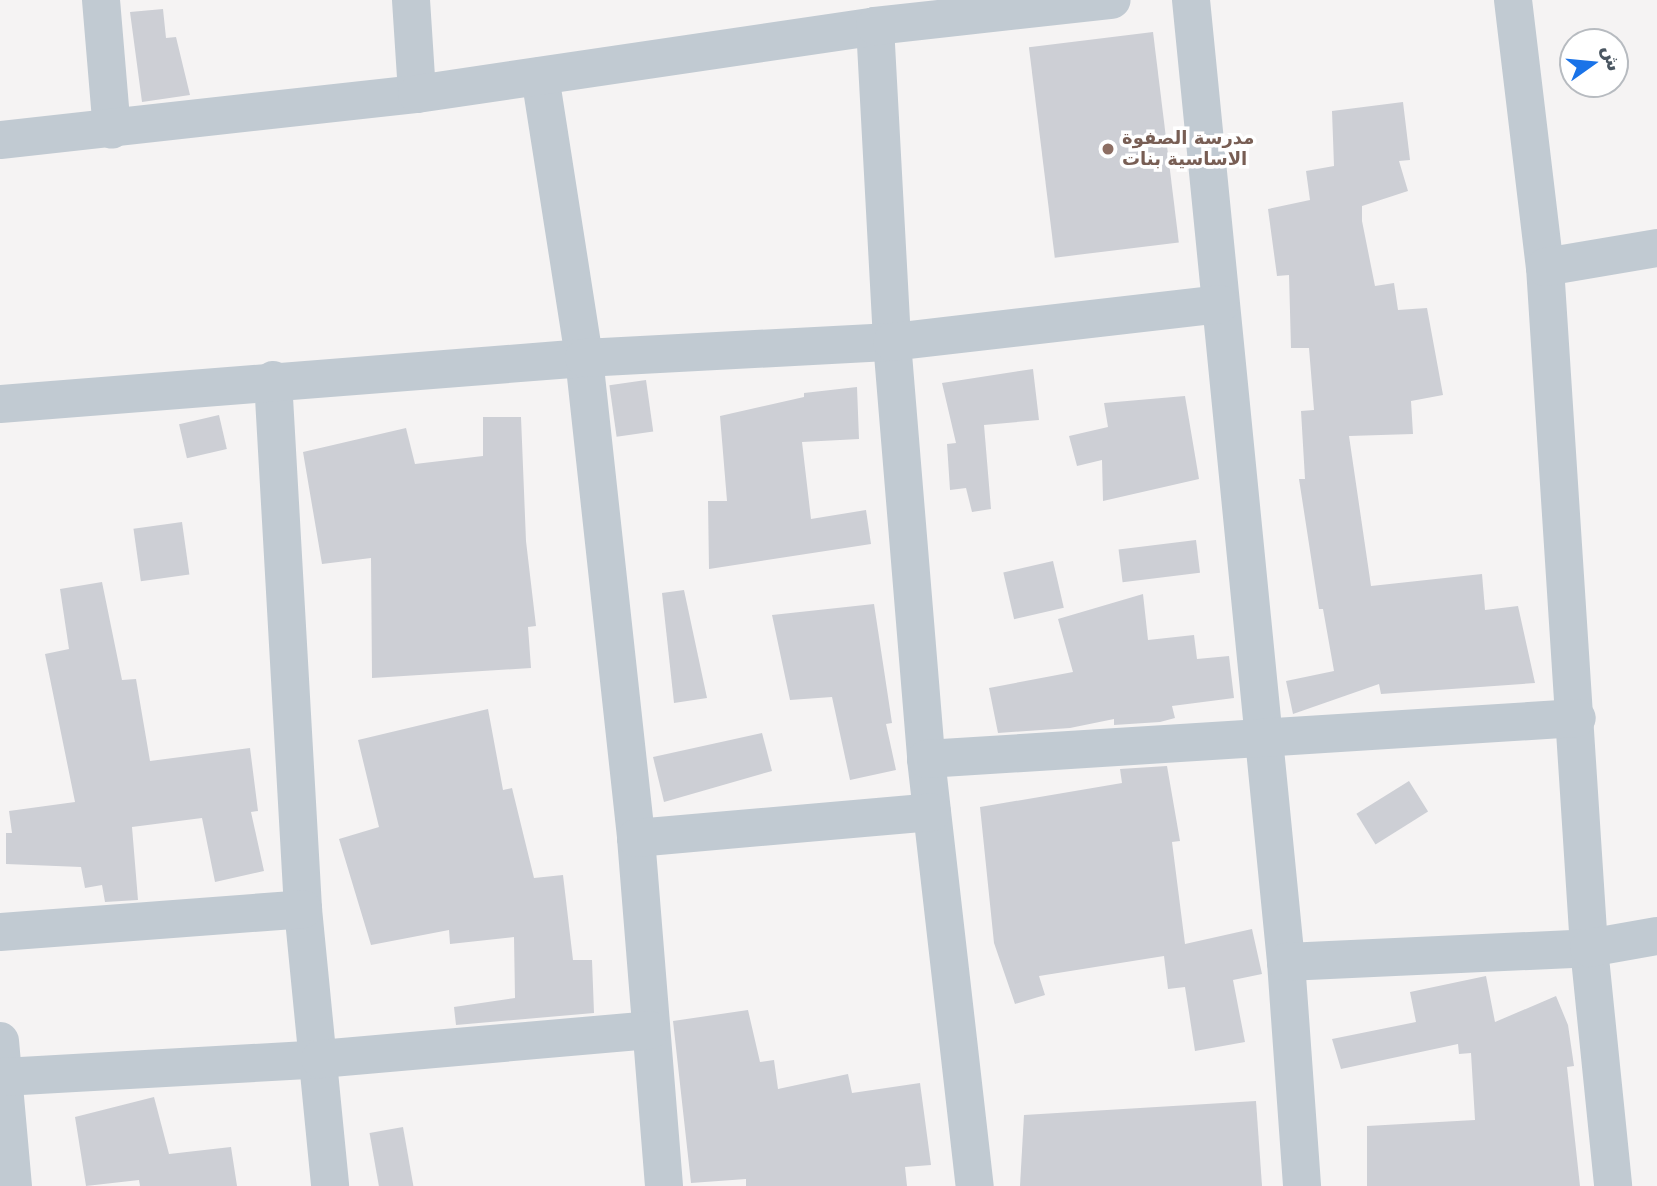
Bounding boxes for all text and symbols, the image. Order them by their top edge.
north arrow [1559,28,1629,98]
text: ش [1598,43,1626,74]
place label: مدرسة الصفوة الاساسية بنات [1122,128,1254,170]
marker: مدرسة الصفوة الاساسية بنات [1100,141,1116,157]

